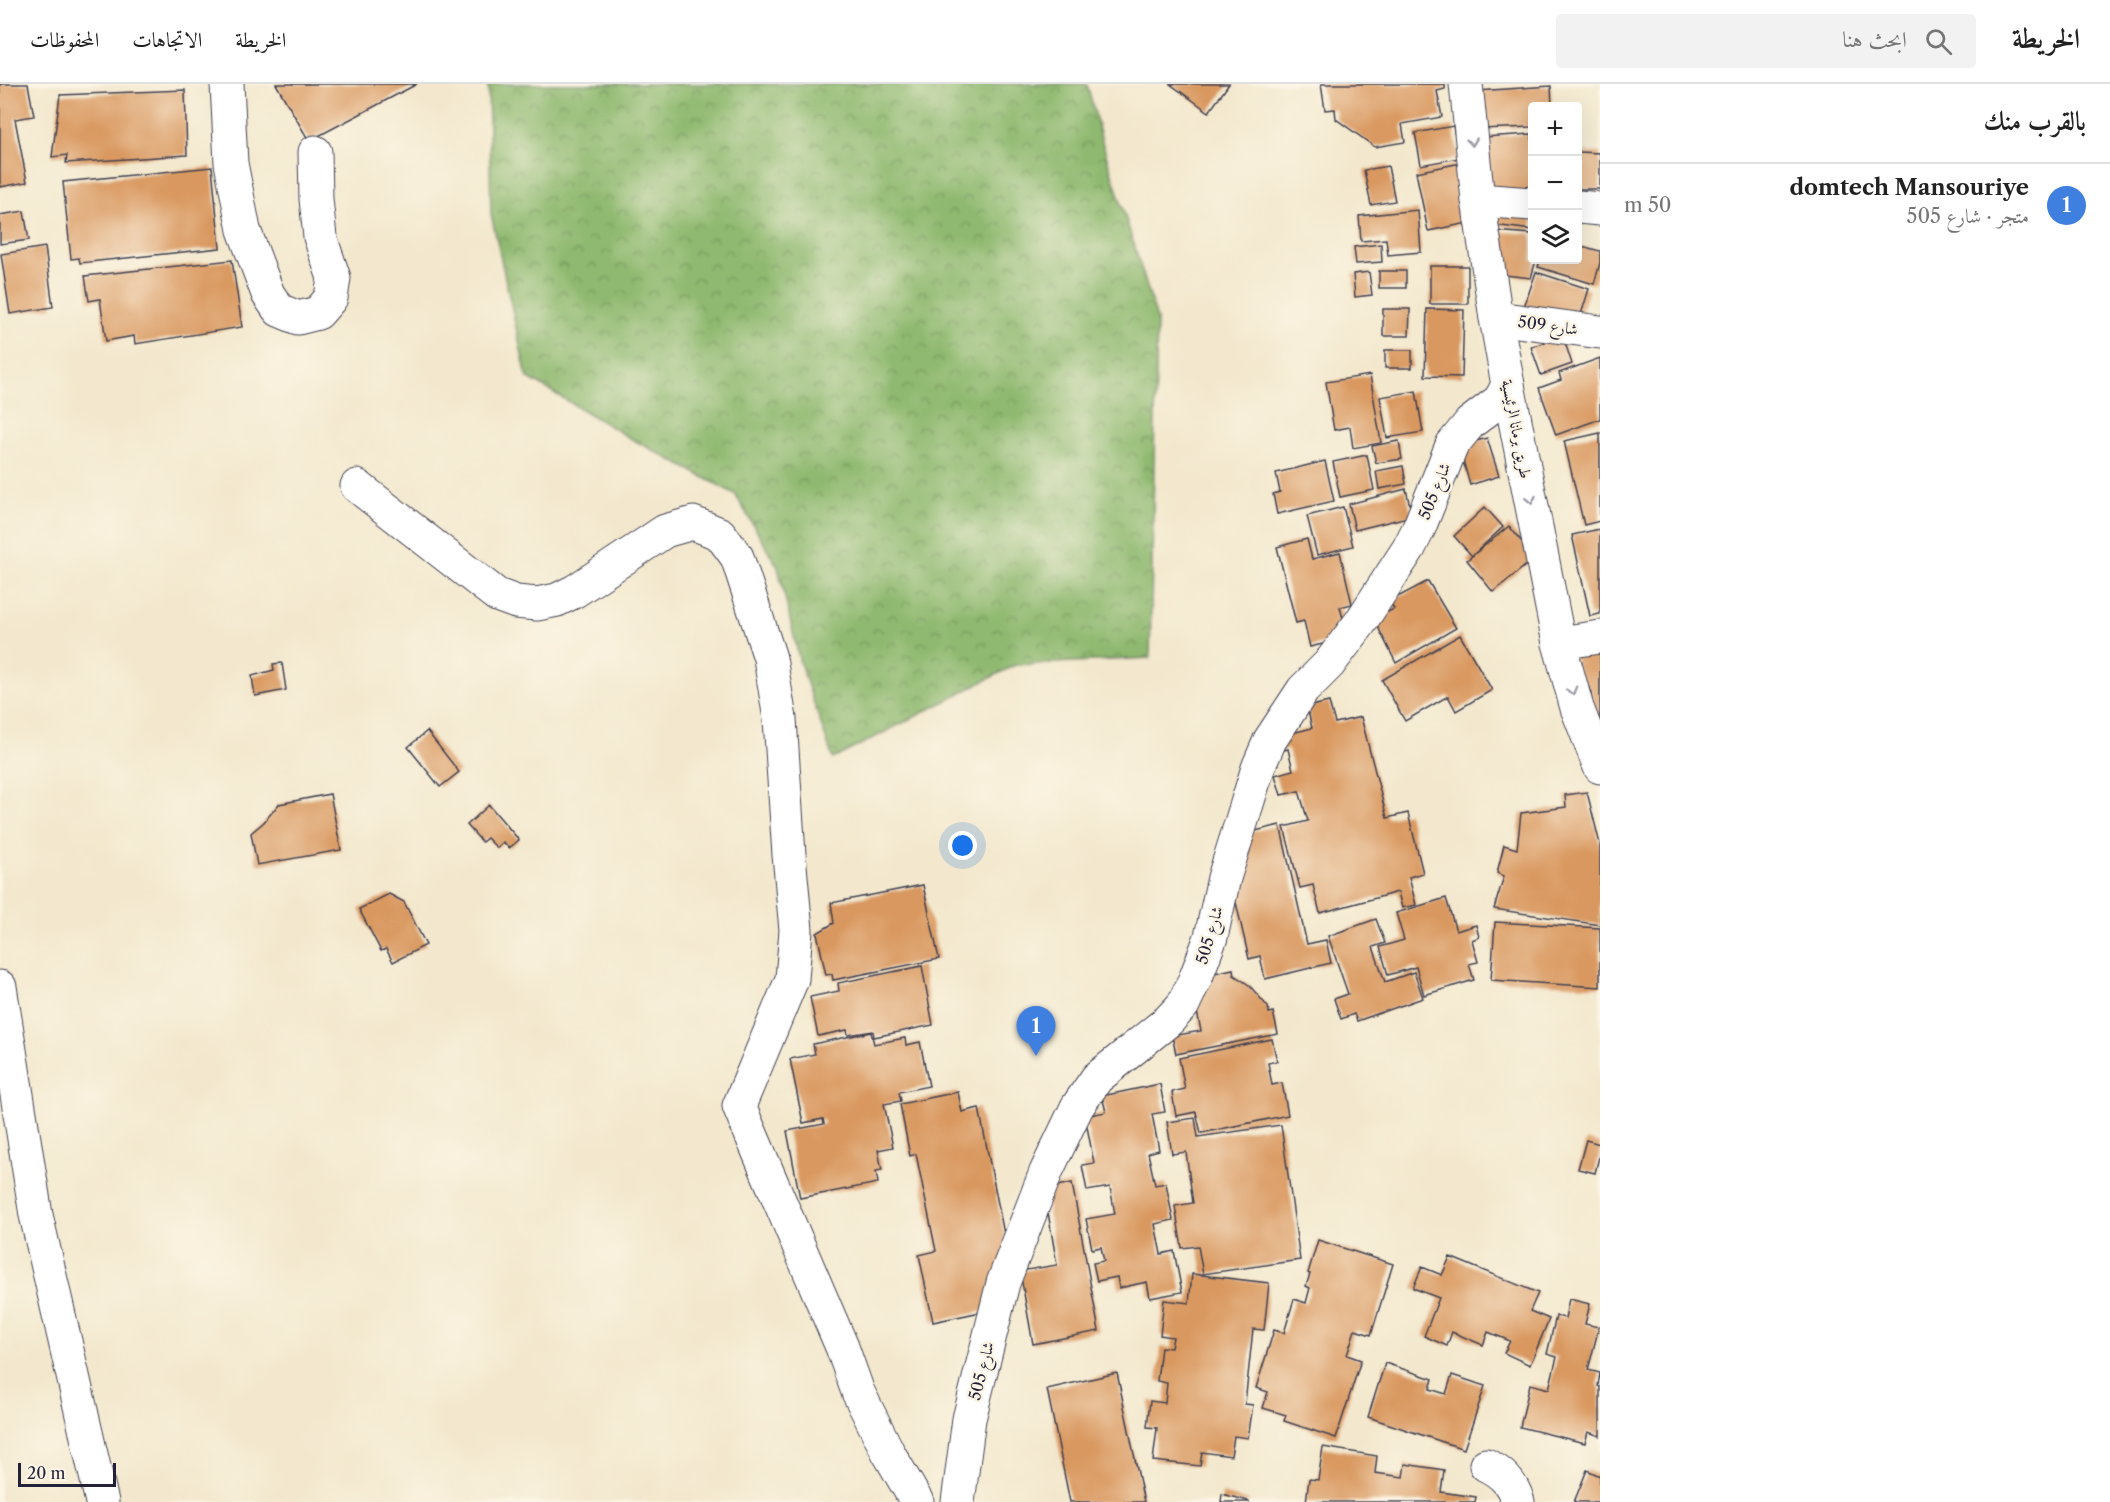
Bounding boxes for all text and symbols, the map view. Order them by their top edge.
search box [1556,14,1976,68]
text: الخريطة [2012,21,2080,55]
icon: search [1922,25,1955,58]
text: ابحث هنا [1842,26,1907,53]
text: المحفوظات [30,27,99,52]
text: الاتجاهات [132,27,202,52]
text: الخريطة [235,27,286,52]
map controls [1528,102,1582,264]
button: + [1528,102,1582,156]
text: بالقرب منك [1983,105,2086,137]
one-way arrow [1465,138,1478,147]
button: − [1528,156,1582,210]
text: domtech Mansouriye [1789,174,2029,201]
text: 50 m [1624,193,1672,217]
text: 1 [2062,193,2071,217]
text: متجر · شارع 505 [1907,204,2029,228]
button: layers [1528,210,1582,264]
street label: شارع 509 [1516,311,1579,343]
street label: طريق برمانا الرئيسية [1497,378,1536,480]
street label: شارع 505 [1414,460,1458,524]
one-way arrow [1524,495,1537,505]
one-way arrow [1565,686,1578,696]
your location [948,831,977,860]
street label: شارع 505 [1191,904,1231,967]
pin: 1 [1016,1006,1056,1056]
street label: شارع 505 [964,1340,1002,1403]
scale bar [18,1460,116,1488]
text: 20 m [27,1463,66,1483]

